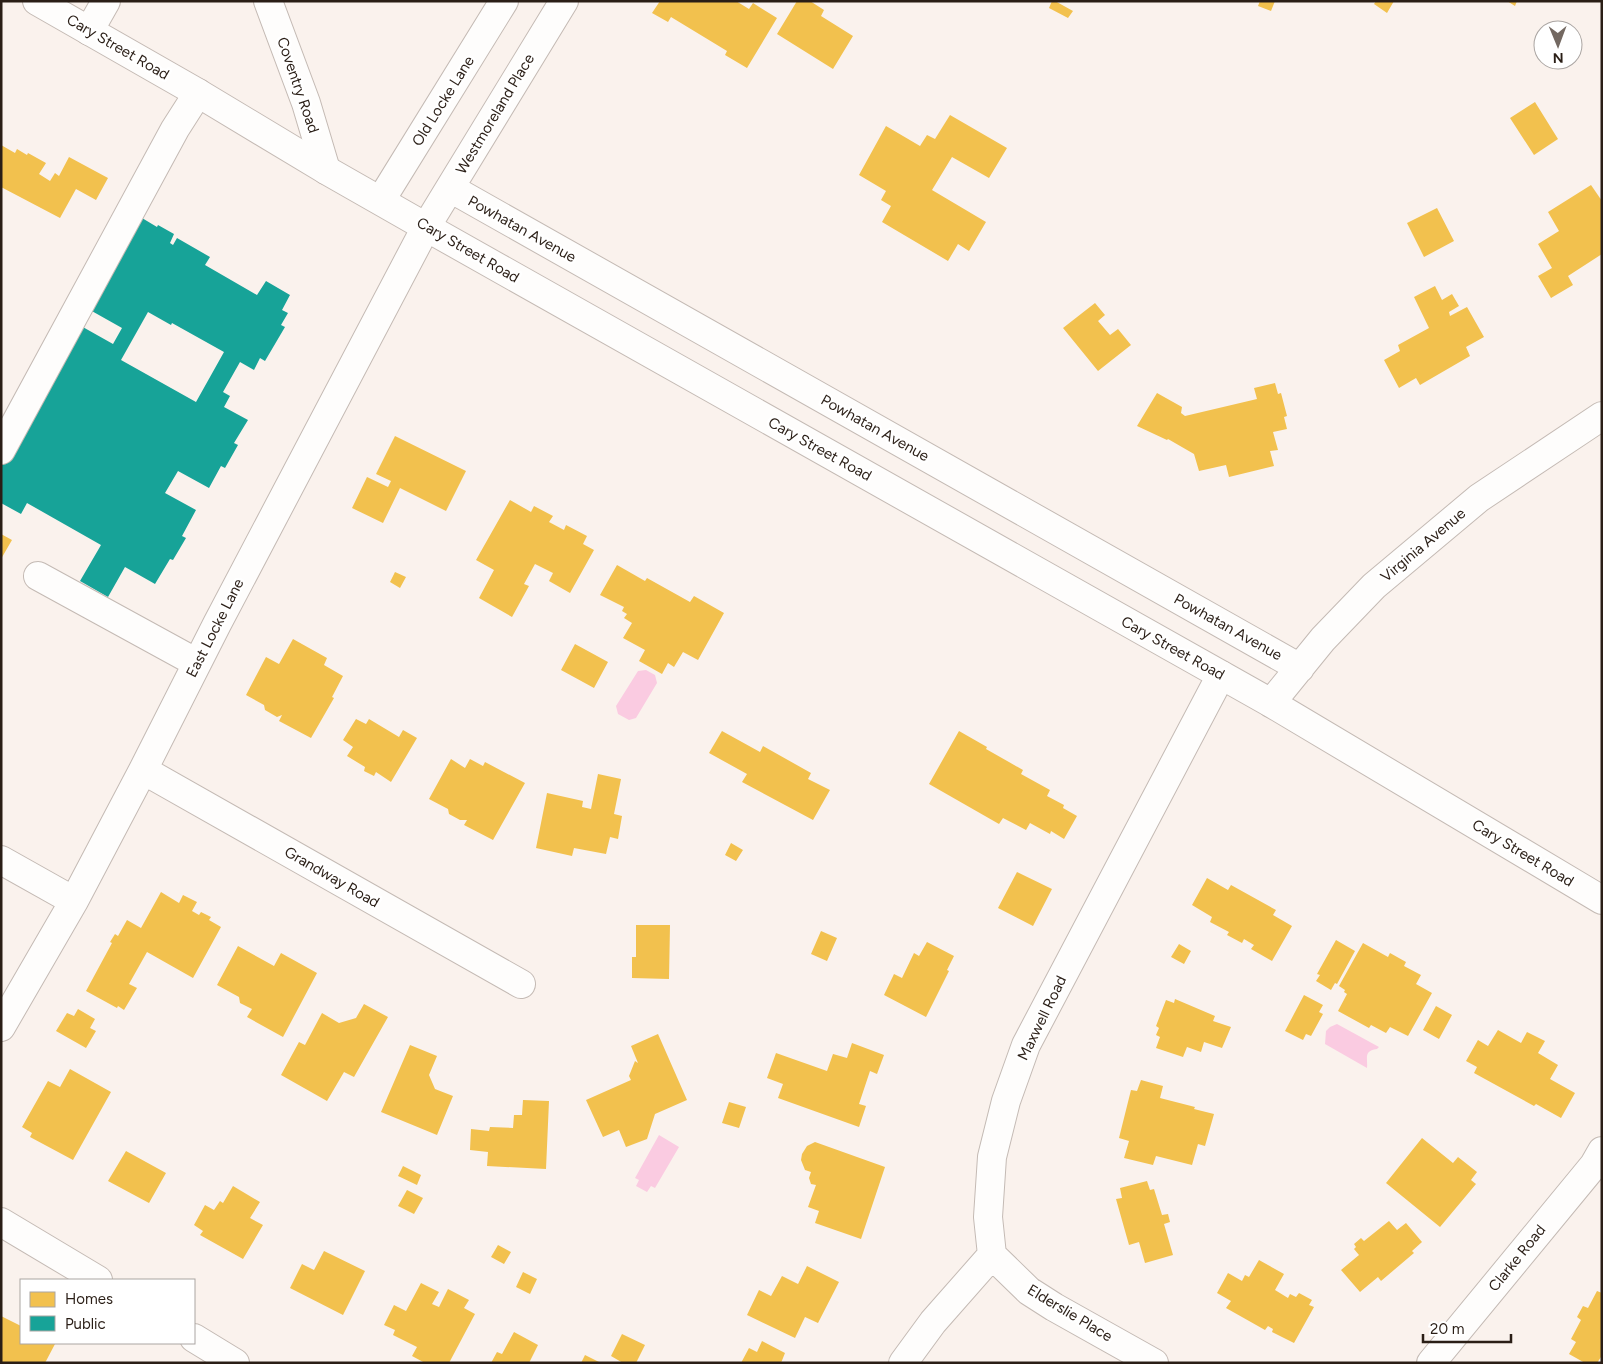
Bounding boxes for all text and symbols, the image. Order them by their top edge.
street label: Cary Street Road [64,10,172,84]
north arrow [1533,20,1583,70]
street label: Coventry Road [273,35,323,135]
text: N [1553,49,1564,66]
street label: Westmoreland Place [452,51,538,177]
street label: Old Locke Lane [408,53,478,149]
street label: Powhatan Avenue [465,192,579,266]
street label: Cary Street Road [414,213,522,287]
street label: Powhatan Avenue [818,391,932,465]
street label: Cary Street Road [765,413,875,485]
street label: Virginia Avenue [1377,504,1469,586]
street label: East Locke Lane [182,576,248,680]
street label: Powhatan Avenue [1171,590,1285,664]
street label: Cary Street Road [1118,612,1228,684]
street label: Cary Street Road [1469,816,1577,890]
street label: Grandway Road [281,843,383,911]
street label: Maxwell Road [1014,973,1070,1063]
street label: Clarke Road [1485,1221,1549,1295]
legend [20,1279,195,1344]
street label: Elderslie Place [1024,1281,1116,1345]
text: Homes [65,1290,113,1308]
scale bar [1423,1312,1510,1344]
text: Public [65,1315,106,1333]
text: 20 m [1430,1320,1464,1338]

